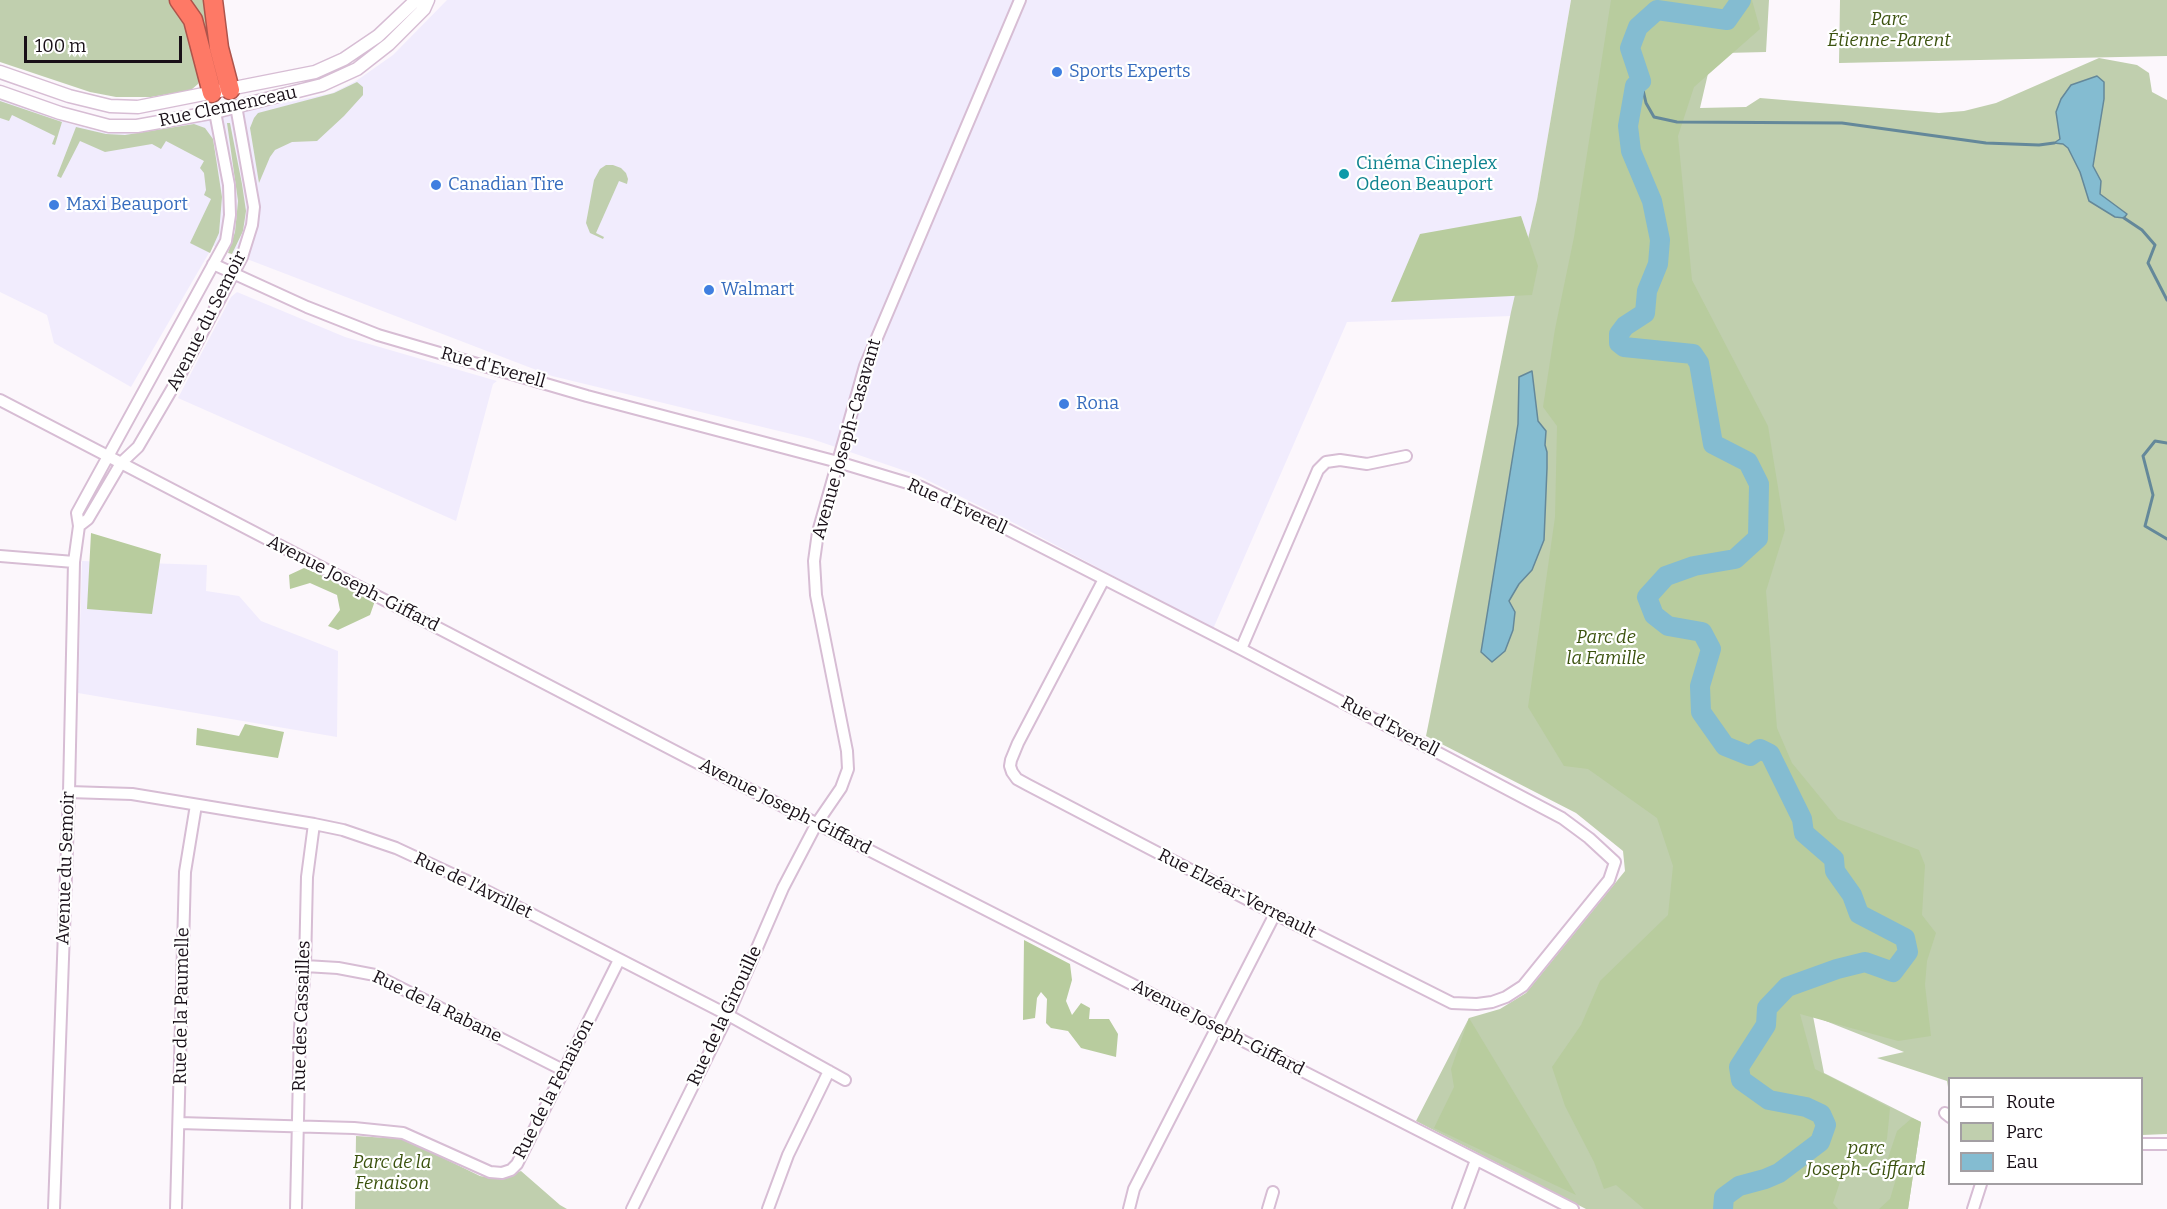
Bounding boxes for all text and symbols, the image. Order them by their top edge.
park label: Parc Étienne-Parent [1827,9,1951,52]
scale bar [27,24,184,62]
text: 100 m [35,35,86,57]
place label: Sports Experts [1069,61,1191,83]
marker: Sports Experts [1050,65,1064,79]
street label: Rue Clemenceau [157,82,299,132]
place label: Cinéma Cineplex Odeon Beauport [1356,153,1497,195]
marker: Cinéma Cineplex Odeon Beauport [1337,167,1351,181]
place label: Canadian Tire [448,174,564,196]
marker: Canadian Tire [429,178,443,192]
place label: Maxi Beauport [66,194,188,216]
marker: Maxi Beauport [47,198,61,212]
street label: Avenue du Semoir [163,248,251,394]
place label: Walmart [721,279,794,301]
marker: Walmart [702,283,716,297]
street label: Avenue Joseph-Casavant [808,336,886,542]
street label: Rue d'Everell [438,343,548,393]
place label: Rona [1076,393,1119,415]
marker: Rona [1057,397,1071,411]
street label: Rue d'Everell [903,474,1011,540]
street label: Avenue Joseph-Giffard [263,531,443,637]
park label: Parc de la Famille [1567,627,1645,670]
street label: Rue d'Everell [1337,692,1443,762]
street label: Avenue Joseph-Giffard [695,754,875,860]
street label: Avenue du Semoir [53,791,79,945]
street label: Rue Elzéar-Verreault [1154,845,1320,943]
street label: Rue de l'Avrillet [410,848,536,924]
street label: Rue de la Paumelle [170,927,194,1085]
street label: Rue des Cassailles [289,940,315,1092]
street label: Rue de la Girouille [683,943,767,1089]
street label: Rue de la Rabane [369,966,505,1048]
street label: Avenue Joseph-Giffard [1128,975,1308,1081]
street label: Rue de la Fenaison [509,1015,599,1163]
legend [1948,1077,2143,1185]
text: Route [2006,1091,2055,1113]
text: Parc [2006,1121,2043,1143]
park label: parc Joseph-Giffard [1806,1138,1926,1180]
text: Eau [2006,1151,2038,1173]
park label: Parc de la Fenaison [353,1152,431,1194]

